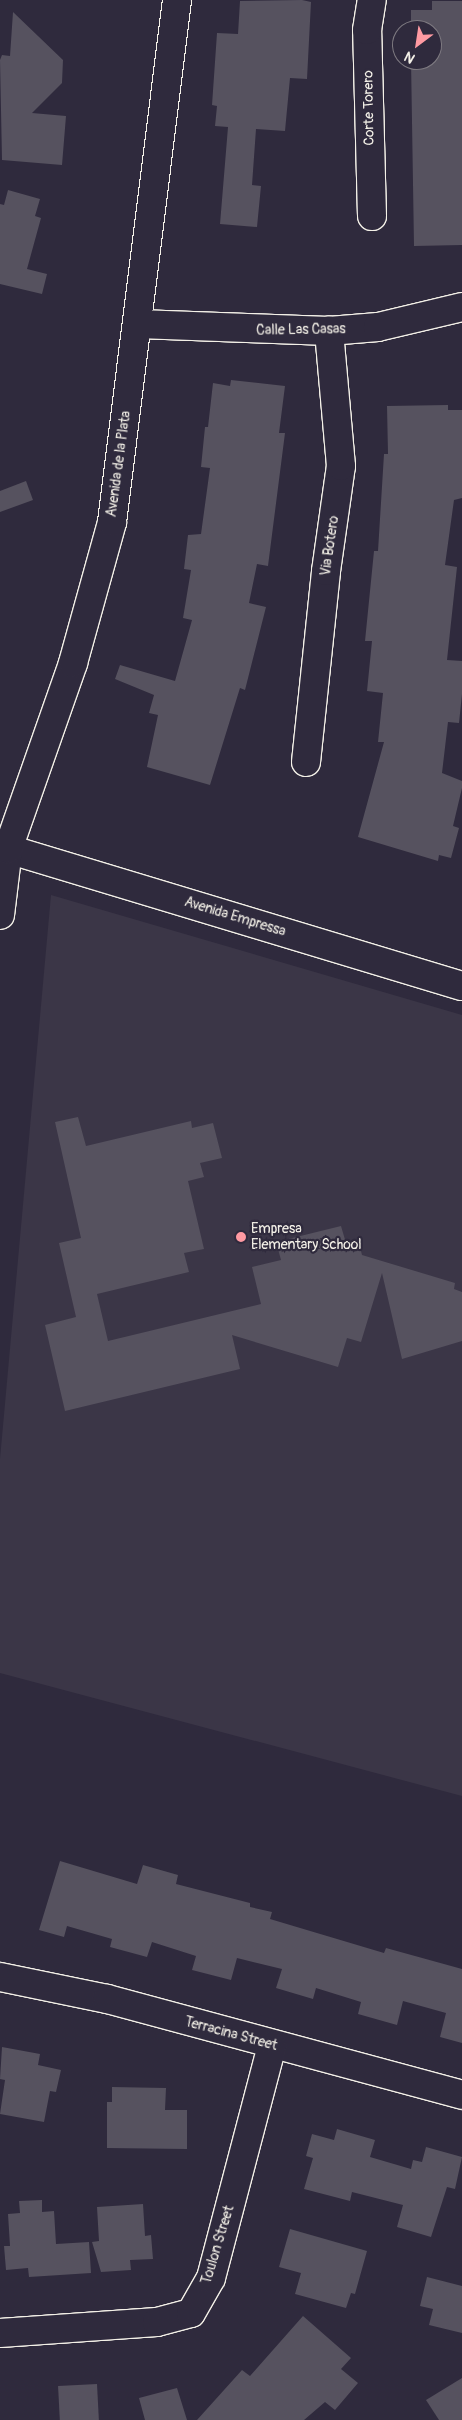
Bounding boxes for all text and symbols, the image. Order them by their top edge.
north arrow [392,20,442,70]
text: N [401,48,418,67]
street label: Corte Torero [360,70,378,146]
street label: Calle Las Casas [256,321,346,339]
street label: Avenida de la Plata [103,410,135,518]
street label: Via Botero [317,515,343,577]
street label: Avenida Empressa [182,894,288,940]
place label: Empresa Elementary School [251,1221,362,1254]
marker: Empresa Elementary School [235,1231,247,1243]
street label: Terracina Street [183,2014,279,2054]
street label: Toulon Street [198,2204,238,2286]

